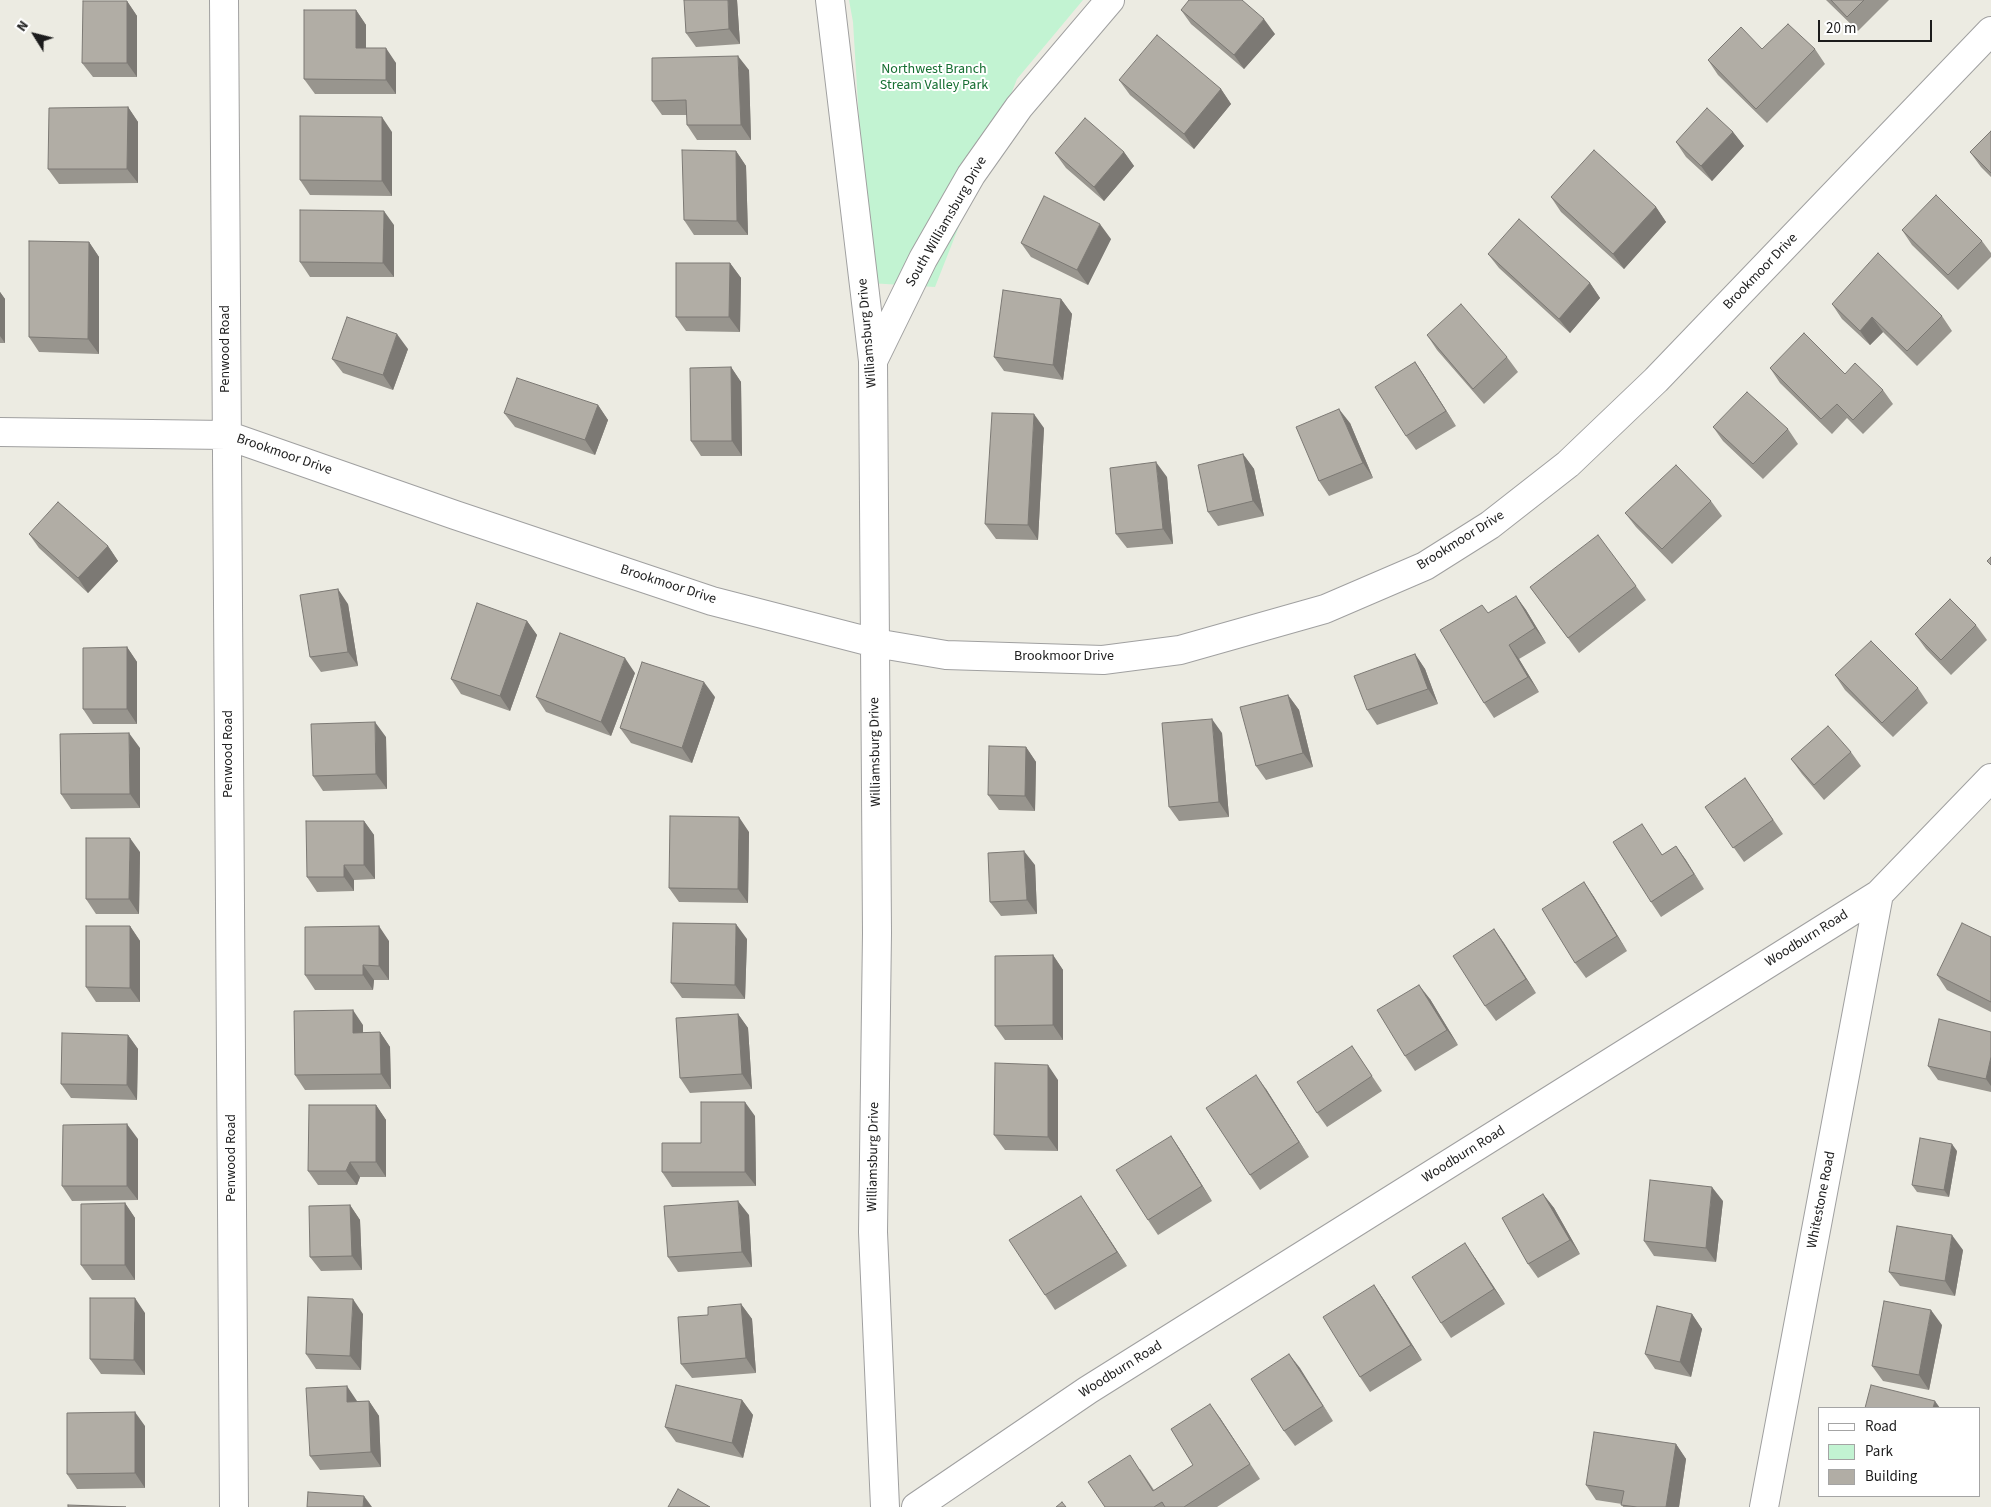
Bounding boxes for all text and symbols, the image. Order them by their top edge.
north arrow [10,10,60,60]
scale bar [1821,10,1935,42]
text: N [12,17,34,36]
text: 20 m [1826,18,1856,39]
park label: Northwest Branch Stream Valley Park [880,62,988,94]
street label: South Williamsburg Drive [903,154,991,290]
street label: Brookmoor Drive [1720,230,1802,314]
street label: Williamsburg Drive [855,278,881,388]
street label: Penwood Road [218,305,234,393]
street label: Brookmoor Drive [234,431,334,479]
street label: Brookmoor Drive [1414,507,1508,575]
street label: Brookmoor Drive [618,562,718,608]
street label: Brookmoor Drive [1014,649,1114,665]
street label: Williamsburg Drive [867,697,885,807]
street label: Penwood Road [221,710,237,798]
street label: Woodburn Road [1762,907,1852,971]
street label: Williamsburg Drive [865,1102,883,1212]
street label: Penwood Road [224,1114,240,1202]
street label: Woodburn Road [1419,1123,1509,1187]
street label: Whitestone Road [1804,1150,1840,1250]
street label: Woodburn Road [1076,1338,1166,1402]
legend [1818,1407,1981,1497]
text: Road [1865,1416,1897,1437]
text: Park [1865,1441,1893,1462]
text: Building [1865,1466,1917,1487]

